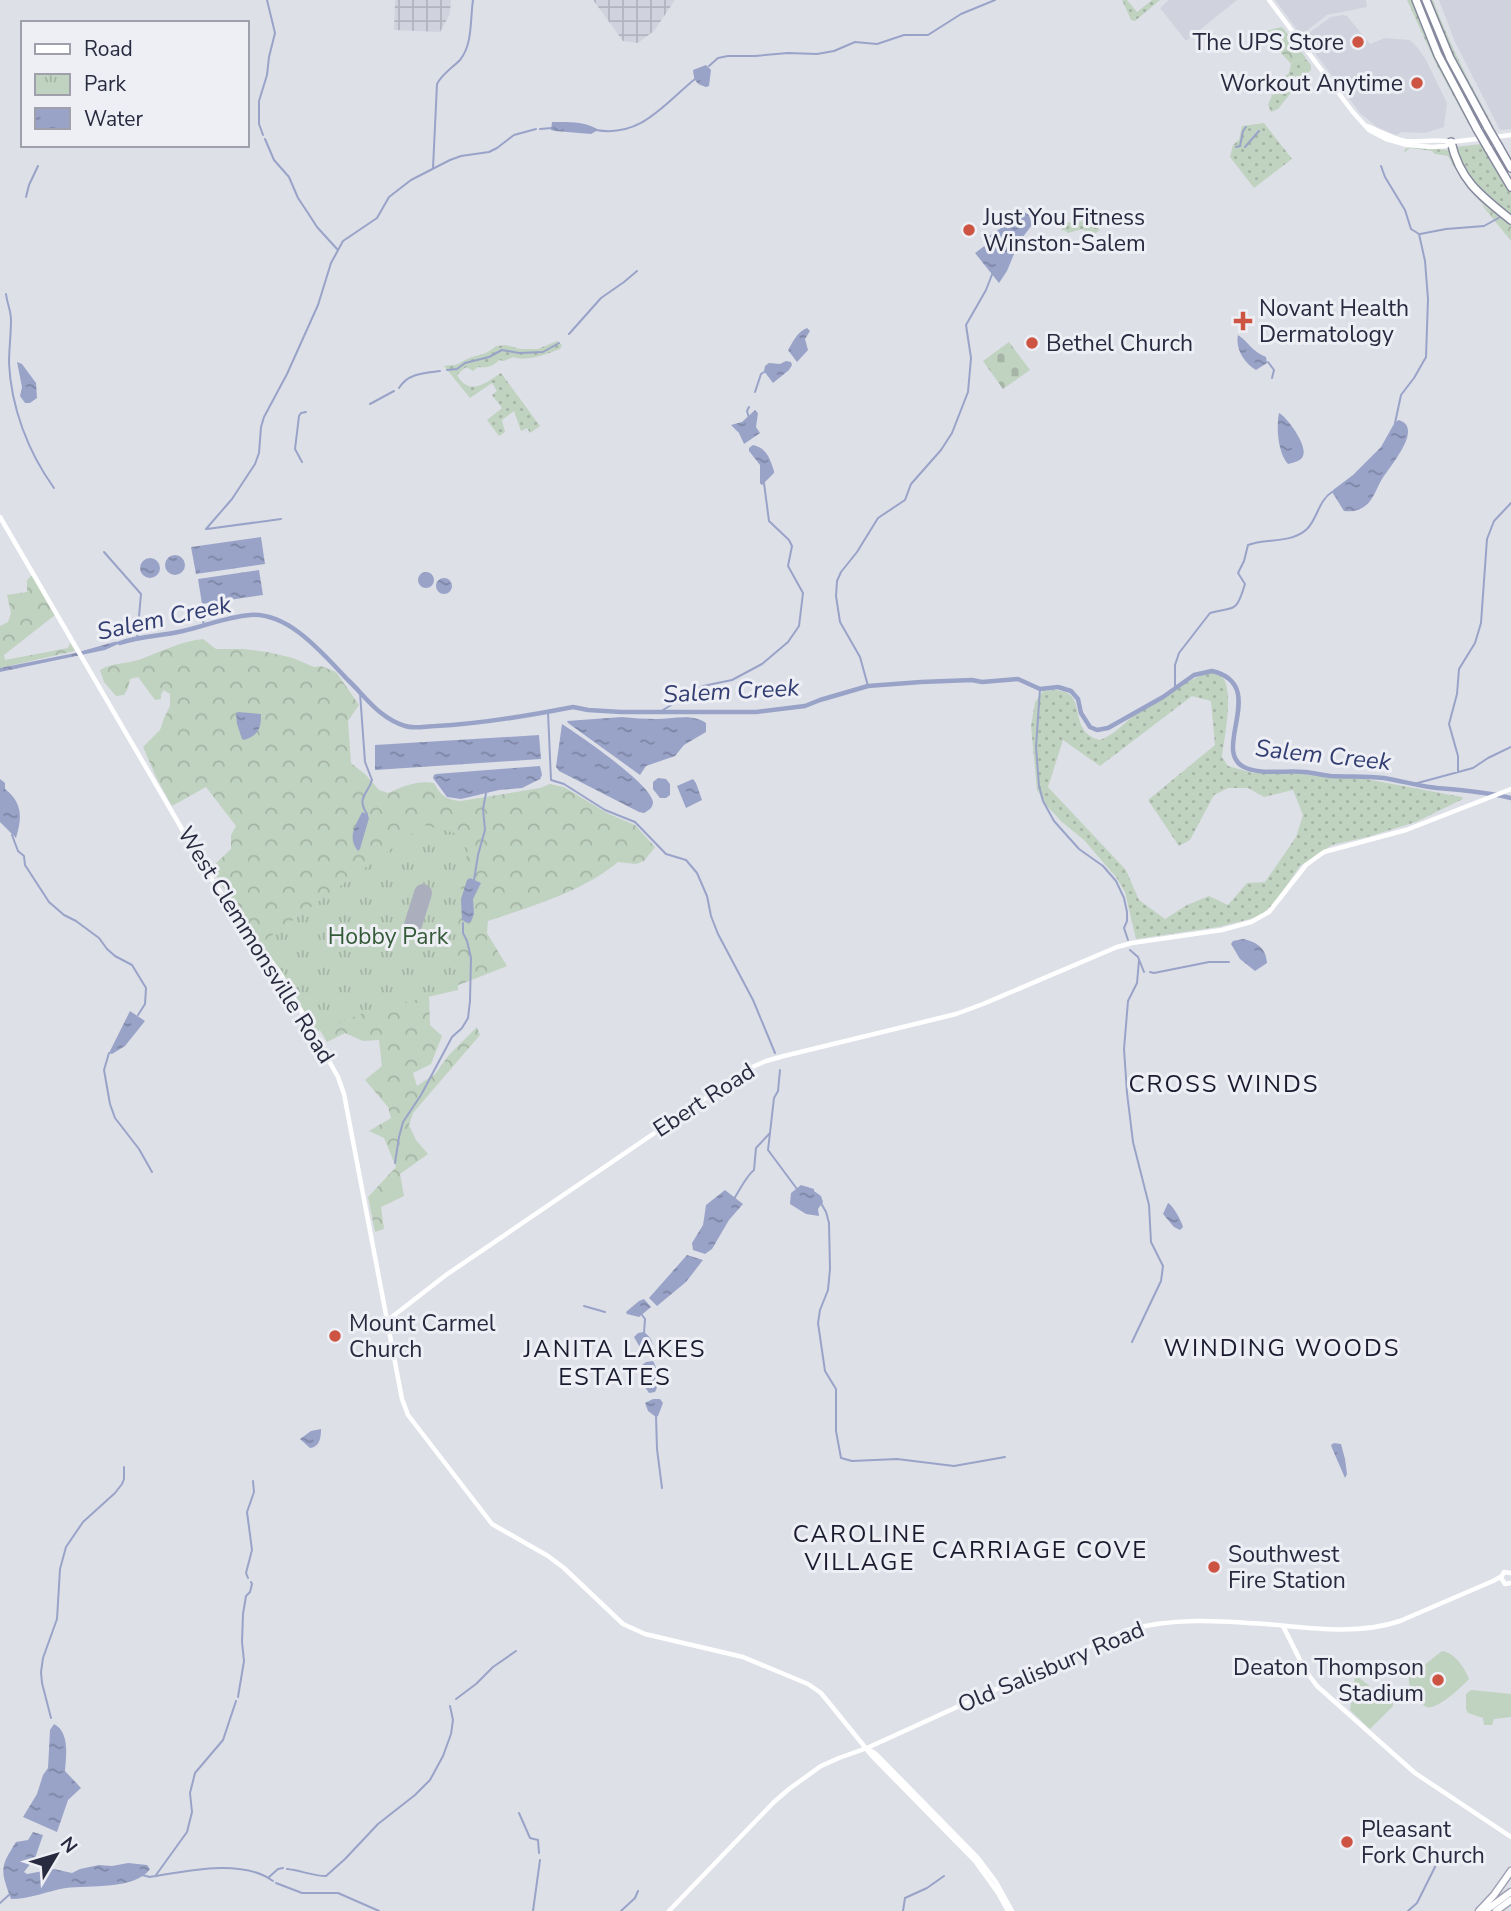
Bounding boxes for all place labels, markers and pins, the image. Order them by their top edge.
place label: The UPS Store [1192,27,1344,58]
marker: The UPS Store [1350,34,1366,50]
place label: Workout Anytime [1220,68,1403,99]
marker: Workout Anytime [1409,75,1425,91]
place label: Just You Fitness Winston-Salem [982,202,1146,259]
marker: Just You Fitness Winston-Salem [961,222,977,238]
place label: Novant Health Dermatology [1259,293,1409,350]
marker: Novant Health Dermatology [1233,311,1253,331]
place label: Bethel Church [1046,328,1193,359]
marker: Bethel Church [1024,335,1040,351]
place label: Mount Carmel Church [349,1308,496,1365]
marker: Mount Carmel Church [327,1328,343,1344]
place label: Southwest Fire Station [1228,1539,1346,1596]
marker: Southwest Fire Station [1206,1559,1222,1575]
place label: Deaton Thompson Stadium [1233,1652,1424,1709]
marker: Deaton Thompson Stadium [1430,1672,1446,1688]
place label: Pleasant Fork Church [1361,1814,1485,1871]
marker: Pleasant Fork Church [1339,1834,1355,1850]

